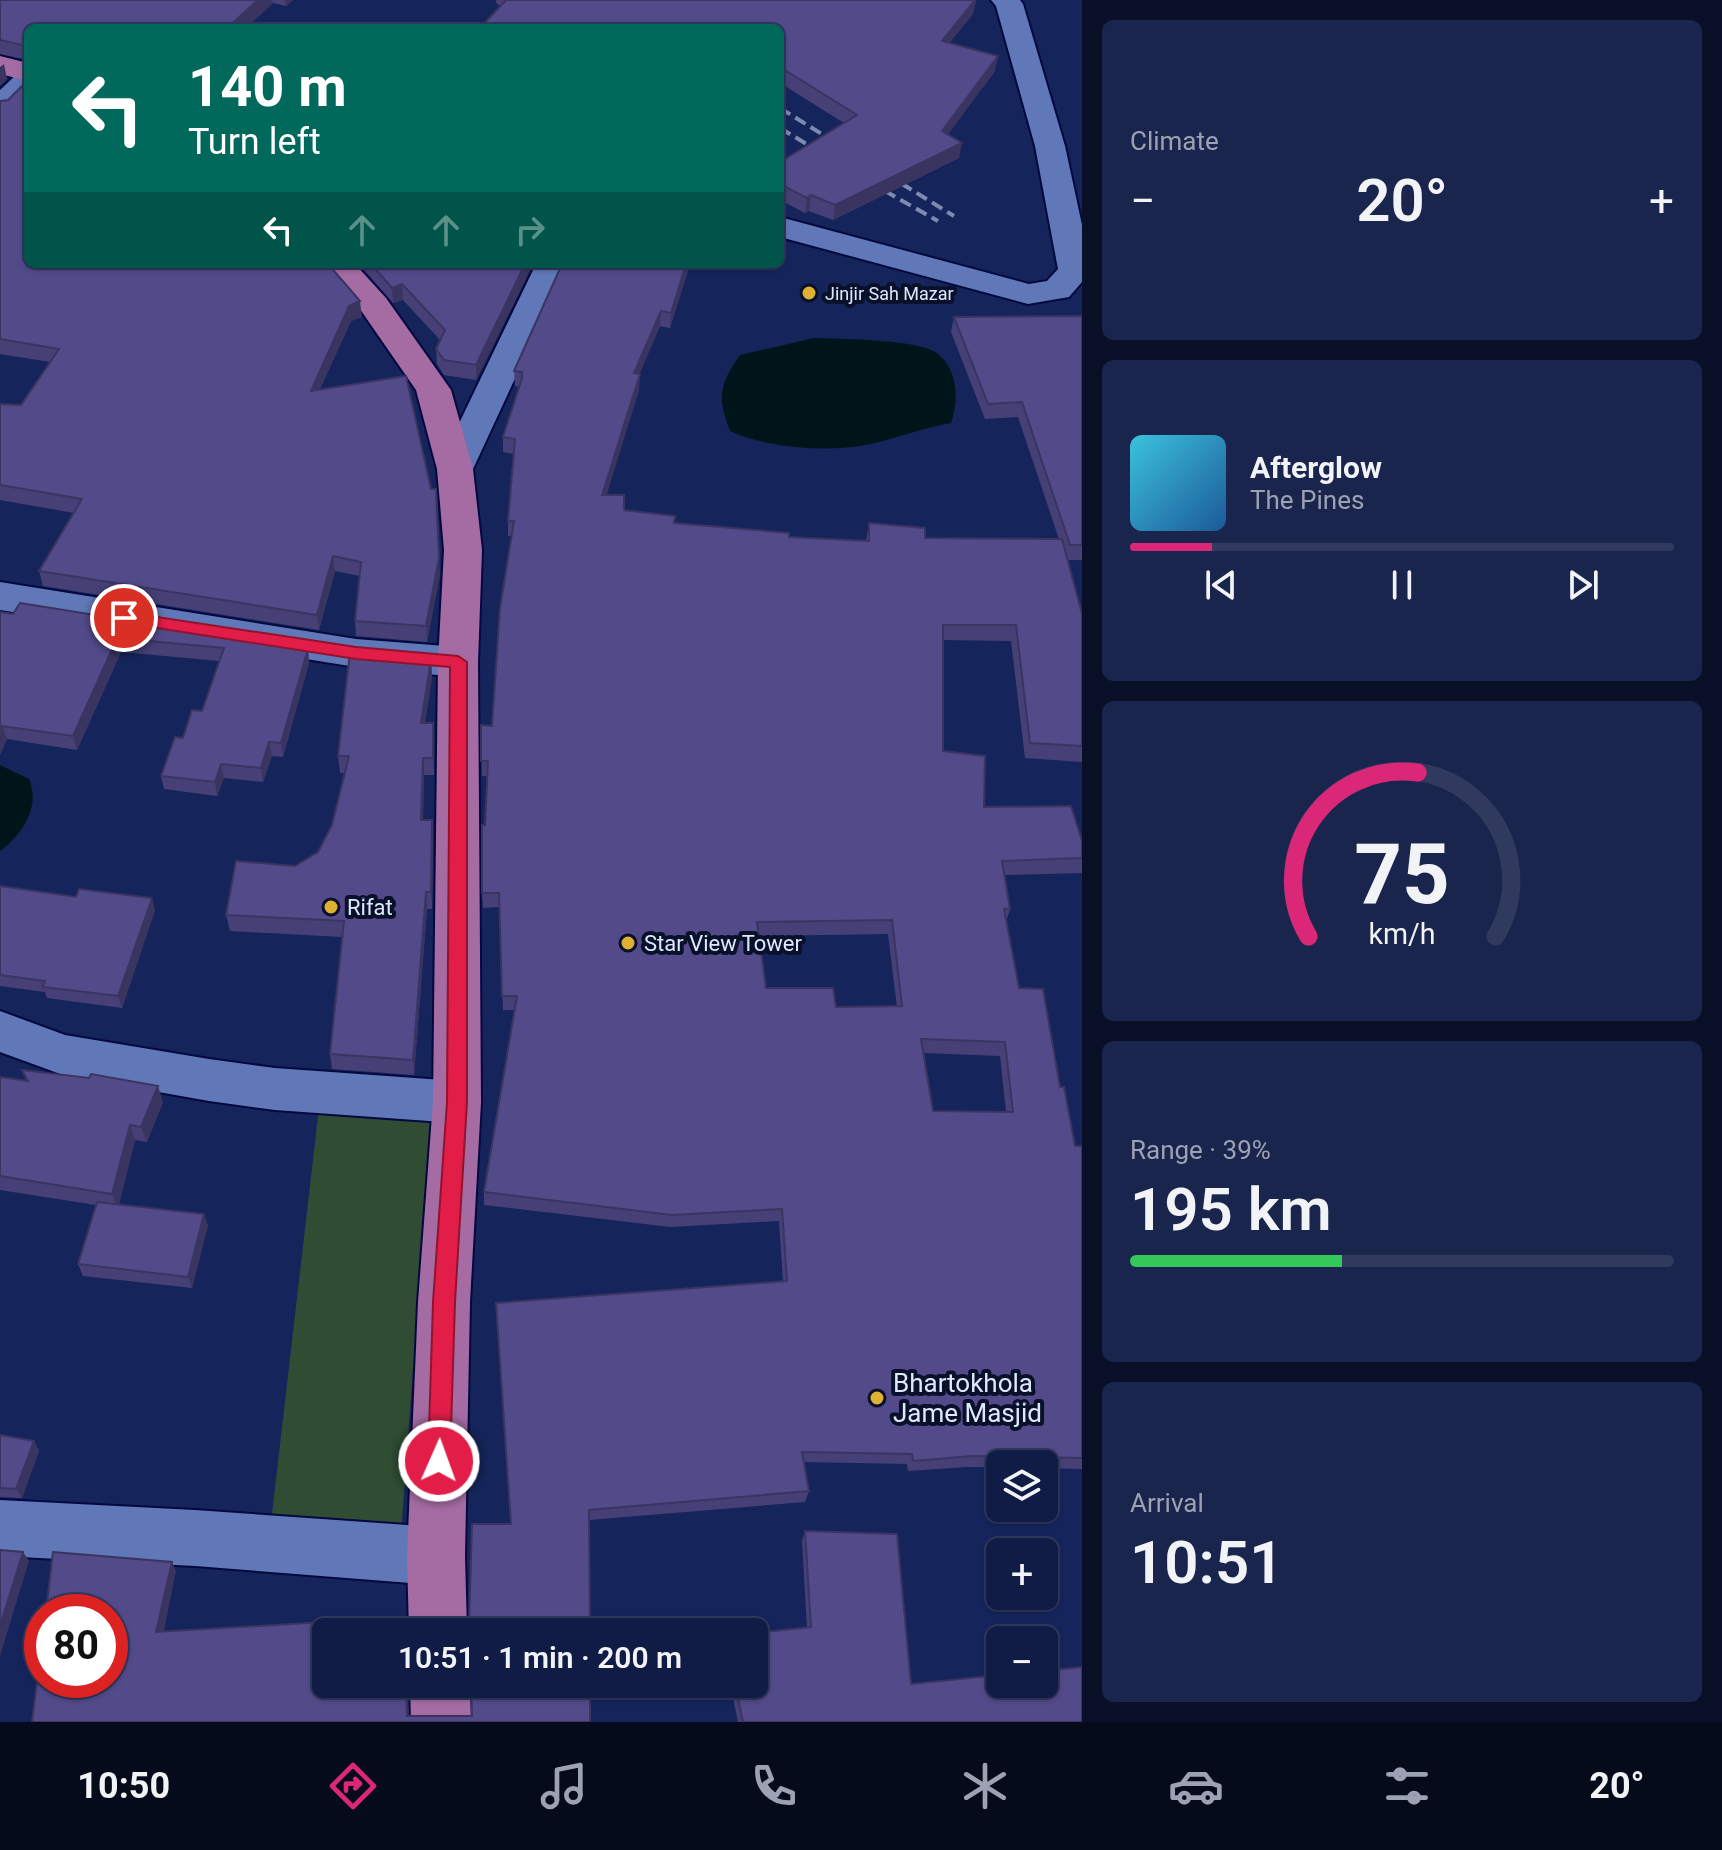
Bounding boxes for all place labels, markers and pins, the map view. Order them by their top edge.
place label: Jinjir Sah Mazar [825,283,954,304]
marker: Jinjir Sah Mazar [800,284,818,302]
pin [90,584,158,652]
place label: Rifat [347,895,393,920]
marker: Rifat [322,898,340,916]
place label: Star View Tower [644,931,803,956]
marker: Star View Tower [619,934,637,952]
place label: Bhartokhola Jame Masjid [893,1368,1042,1428]
marker: Bhartokhola Jame Masjid [868,1389,886,1407]

